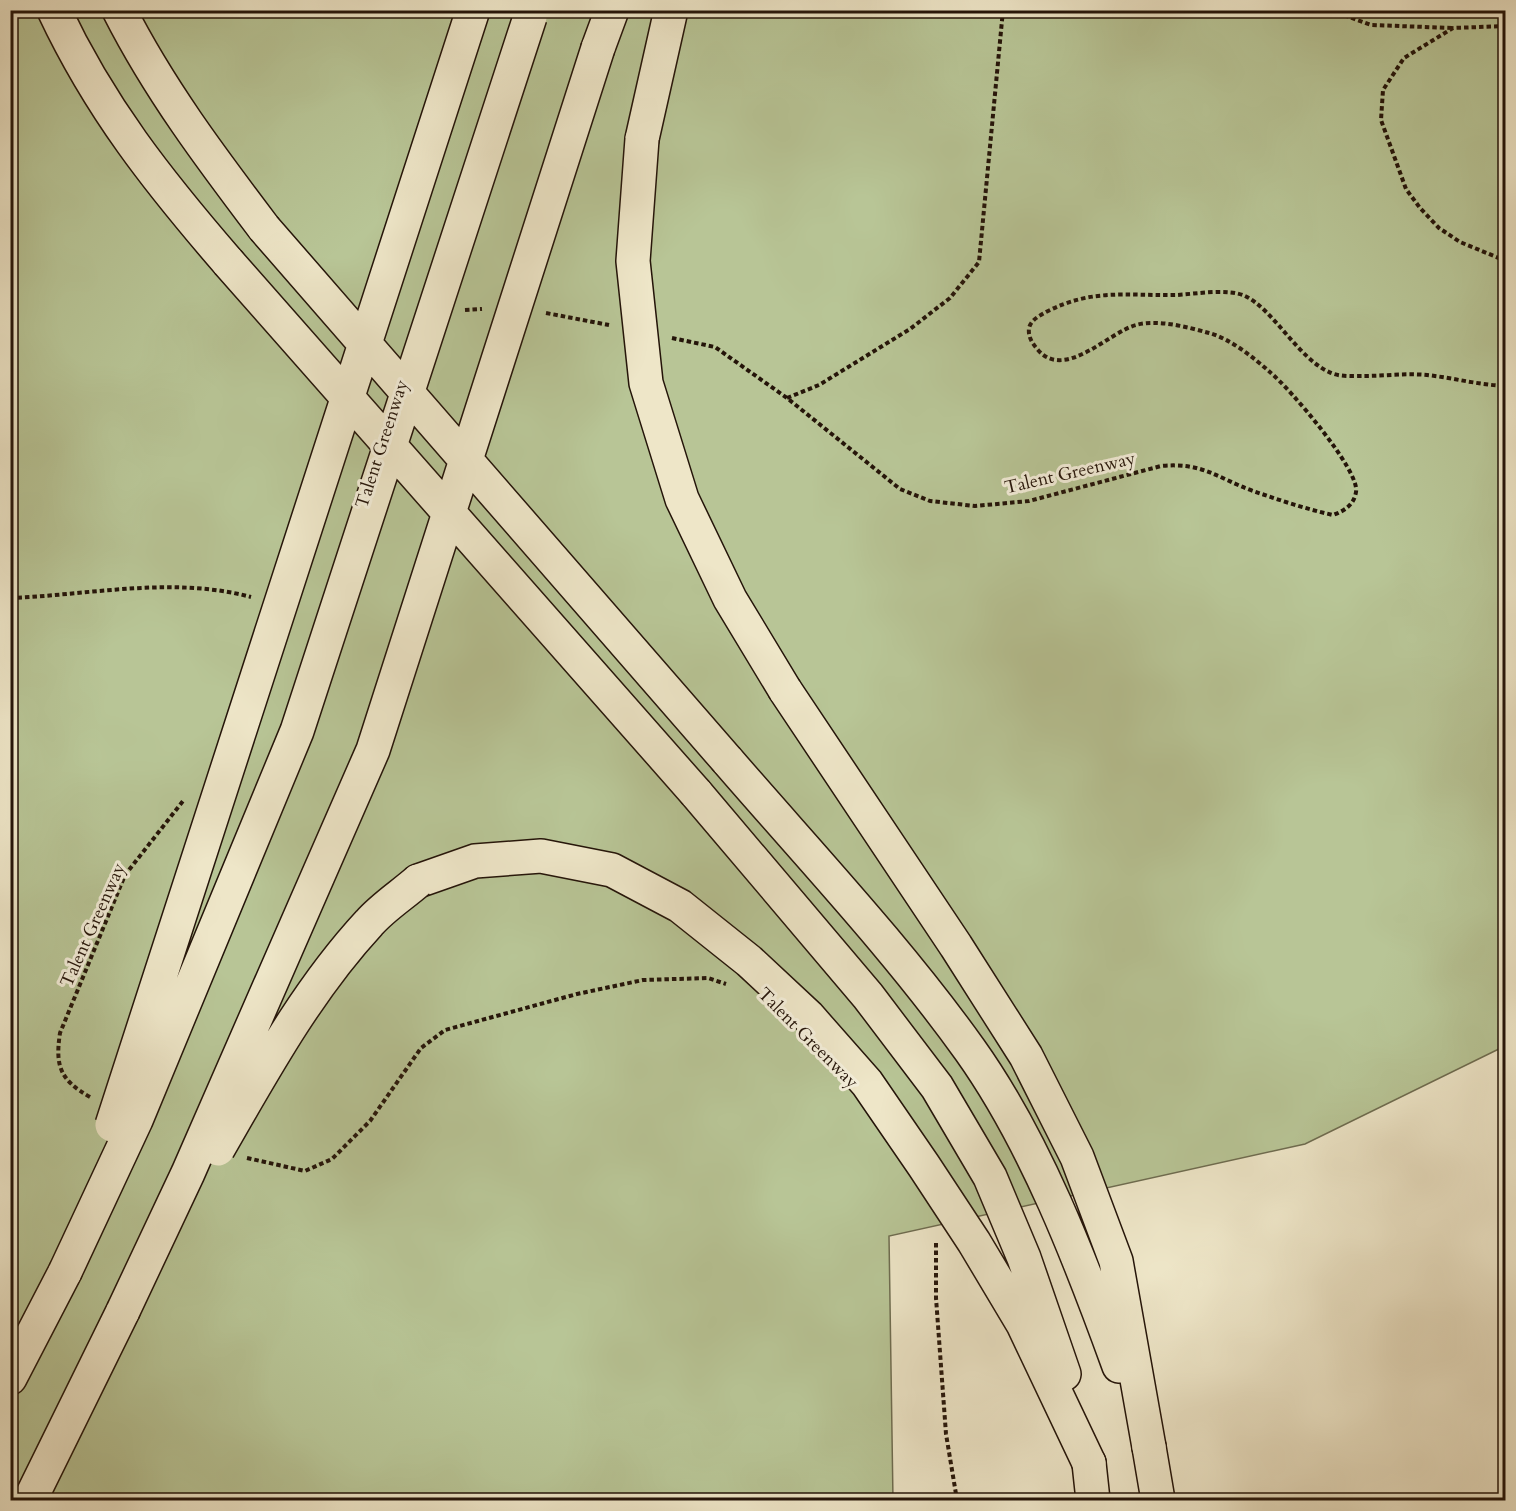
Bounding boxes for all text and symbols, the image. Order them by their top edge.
street label: Talent Greenway [349,376,415,511]
street label: Talent Greenway [1002,446,1138,500]
street label: Talent Greenway [54,858,132,991]
street label: Talent Greenway [752,982,864,1094]

